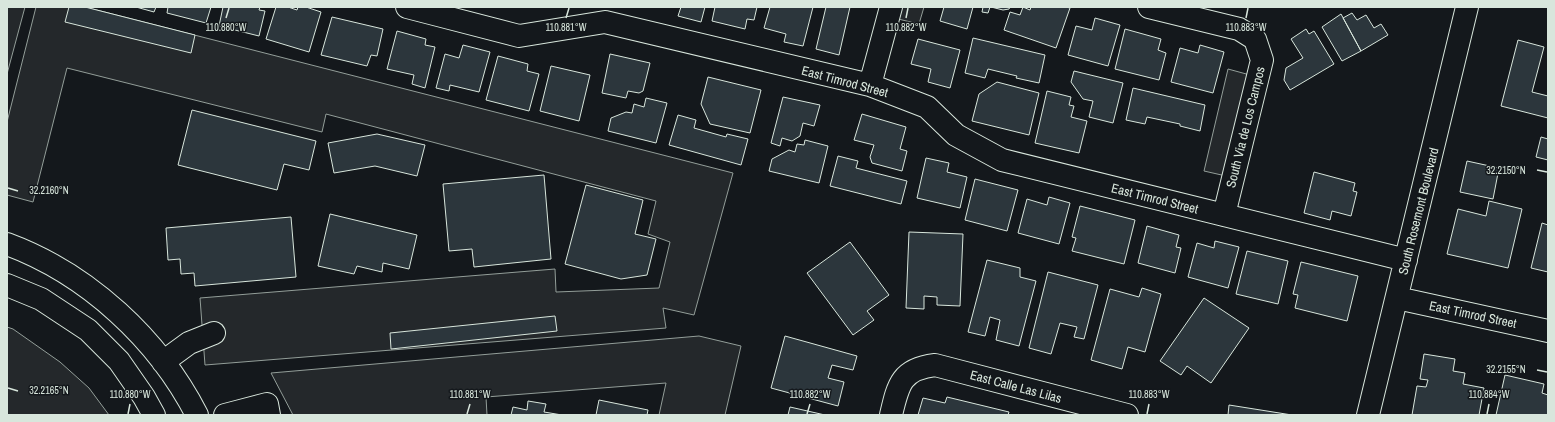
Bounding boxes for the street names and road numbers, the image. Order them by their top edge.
street label: East Timrod Street [800,62,890,101]
street label: South Via de Los Campos [1222,65,1269,189]
street label: South Rosemont Boulevard [1394,146,1443,276]
street label: East Timrod Street [1110,179,1200,218]
street label: East Timrod Street [1428,297,1518,332]
street label: East Calle Las Lilas [968,366,1064,407]

